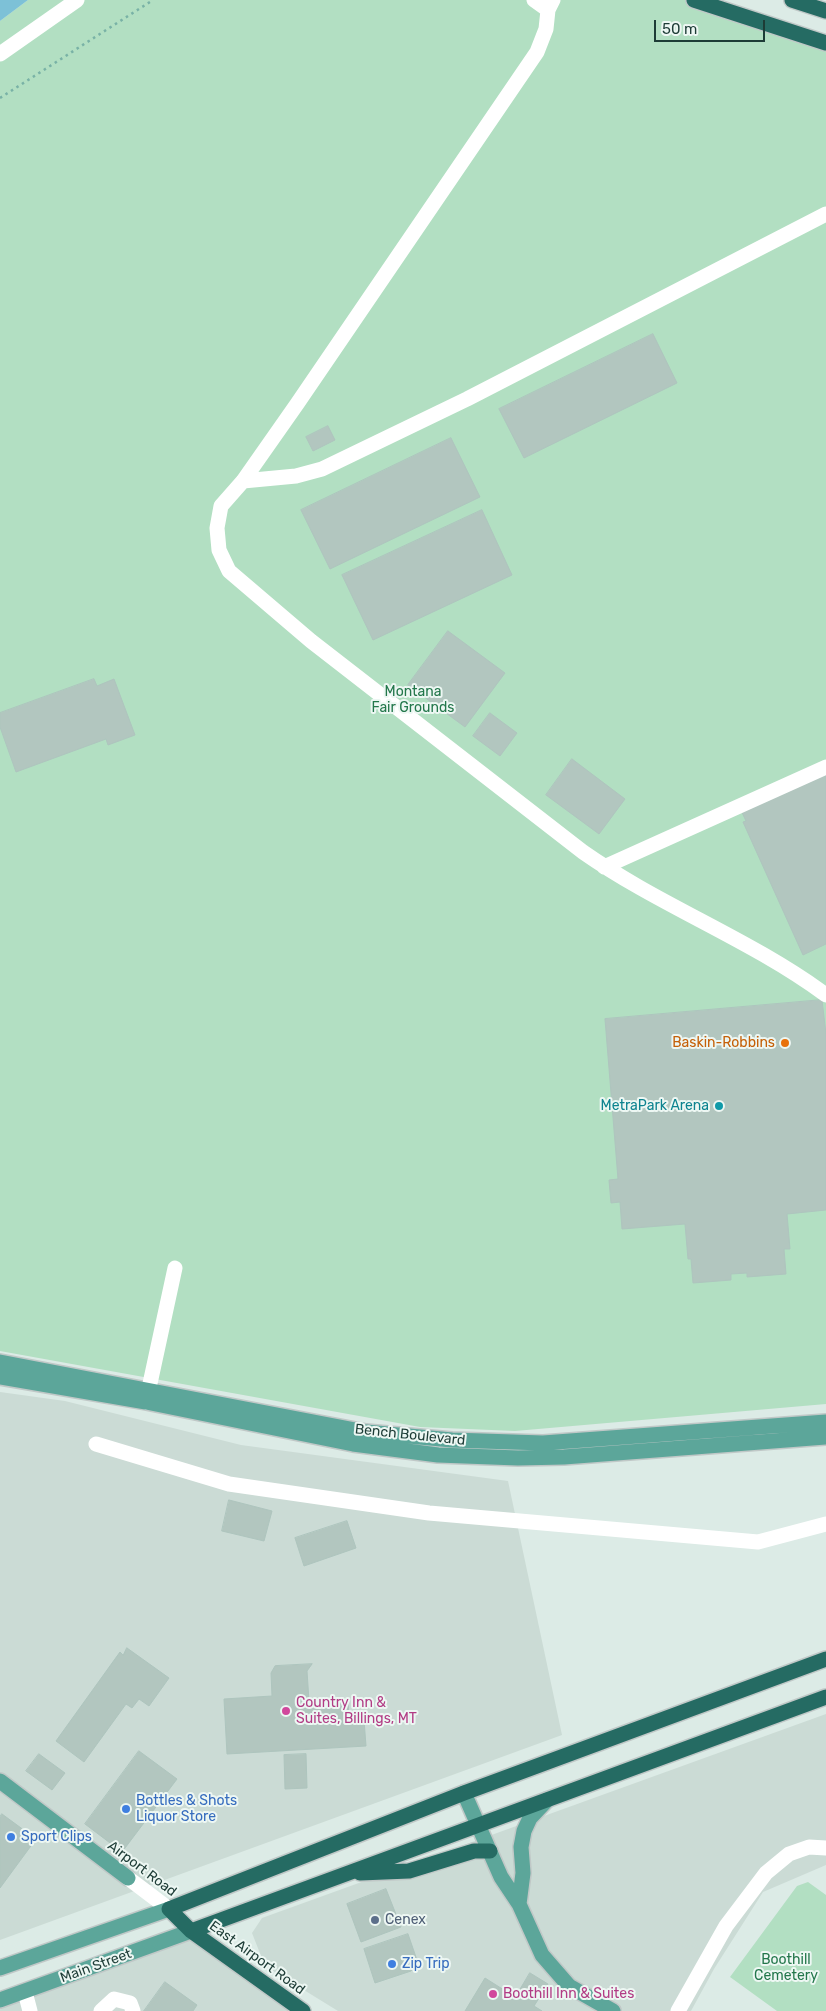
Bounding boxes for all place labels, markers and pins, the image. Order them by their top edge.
place label: Baskin-Robbins [672,1035,775,1051]
marker: Baskin-Robbins [779,1037,791,1049]
place label: MetraPark Arena [601,1098,709,1114]
marker: MetraPark Arena [713,1100,725,1112]
place label: Country Inn & Suites, Billings, MT [296,1695,417,1728]
marker: Country Inn & Suites, Billings, MT [280,1705,292,1717]
place label: Bottles & Shots Liquor Store [136,1793,237,1825]
marker: Bottles & Shots Liquor Store [120,1803,132,1815]
place label: Sport Clips [21,1829,92,1845]
marker: Sport Clips [5,1831,17,1843]
place label: Cenex [385,1912,426,1928]
marker: Cenex [369,1914,381,1926]
place label: Zip Trip [402,1956,450,1972]
marker: Zip Trip [386,1958,398,1970]
place label: Boothill Inn & Suites [503,1986,634,2002]
marker: Boothill Inn & Suites [487,1988,499,2000]

